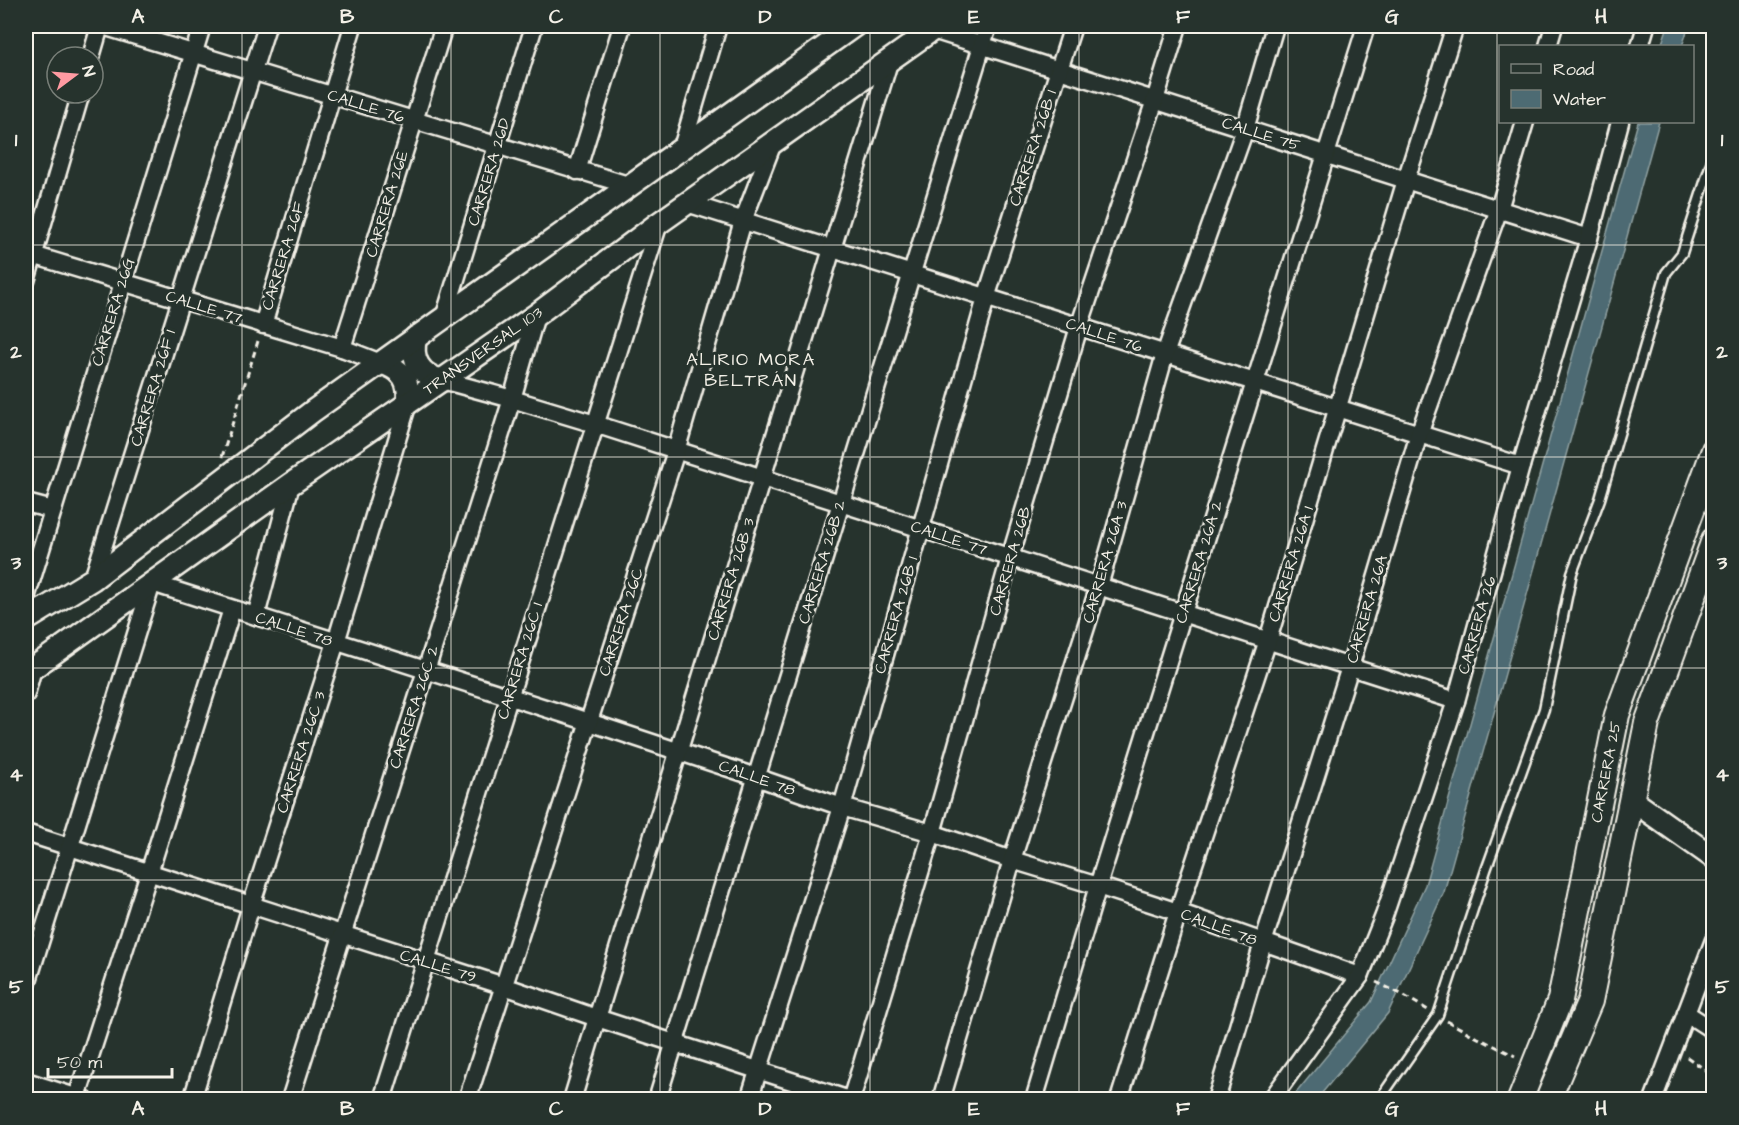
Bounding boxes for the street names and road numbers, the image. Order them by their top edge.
street label: CALLE 76 [325,84,407,128]
street label: CARRERA 26B 1 [1004,87,1062,209]
street label: CALLE 75 [1219,112,1303,157]
street label: CARRERA 26D [462,115,516,229]
street label: CARRERA 26E [360,147,414,260]
street label: CARRERA 26F [256,199,310,313]
street label: CARRERA 26G [86,255,140,369]
street label: CALLE 77 [163,285,245,329]
street label: TRANSVERSAL 103 [419,302,547,400]
street label: CALLE 76 [1063,312,1145,358]
street label: CARRERA 26F 1 [125,327,181,449]
street label: CARRERA 26B 2 [793,498,851,626]
street label: CARRERA 26A 3 [1077,498,1133,626]
street label: CARRERA 26A 2 [1170,498,1228,626]
street label: CARRERA 26B [984,503,1036,618]
street label: CARRERA 26A 1 [1263,503,1319,625]
street label: CARRERA 26B 3 [702,515,760,643]
street label: CALLE 77 [908,515,990,561]
street label: CARRERA 26A [1341,552,1393,666]
street label: CARRERA 26B 1 [869,554,923,676]
street label: CARRERA 26C [593,565,649,679]
street label: CARRERA 26 [1452,573,1502,677]
street label: CARRERA 26C 1 [492,600,548,722]
street label: CALLE 78 [253,606,335,652]
street label: CARRERA 26C 2 [384,643,444,771]
street label: CARRERA 26C 3 [271,688,331,816]
street label: CARRERA 25 [1585,719,1627,824]
street label: CALLE 78 [716,755,798,801]
street label: CALLE 78 [1178,903,1260,951]
street label: CALLE 79 [397,944,479,988]

